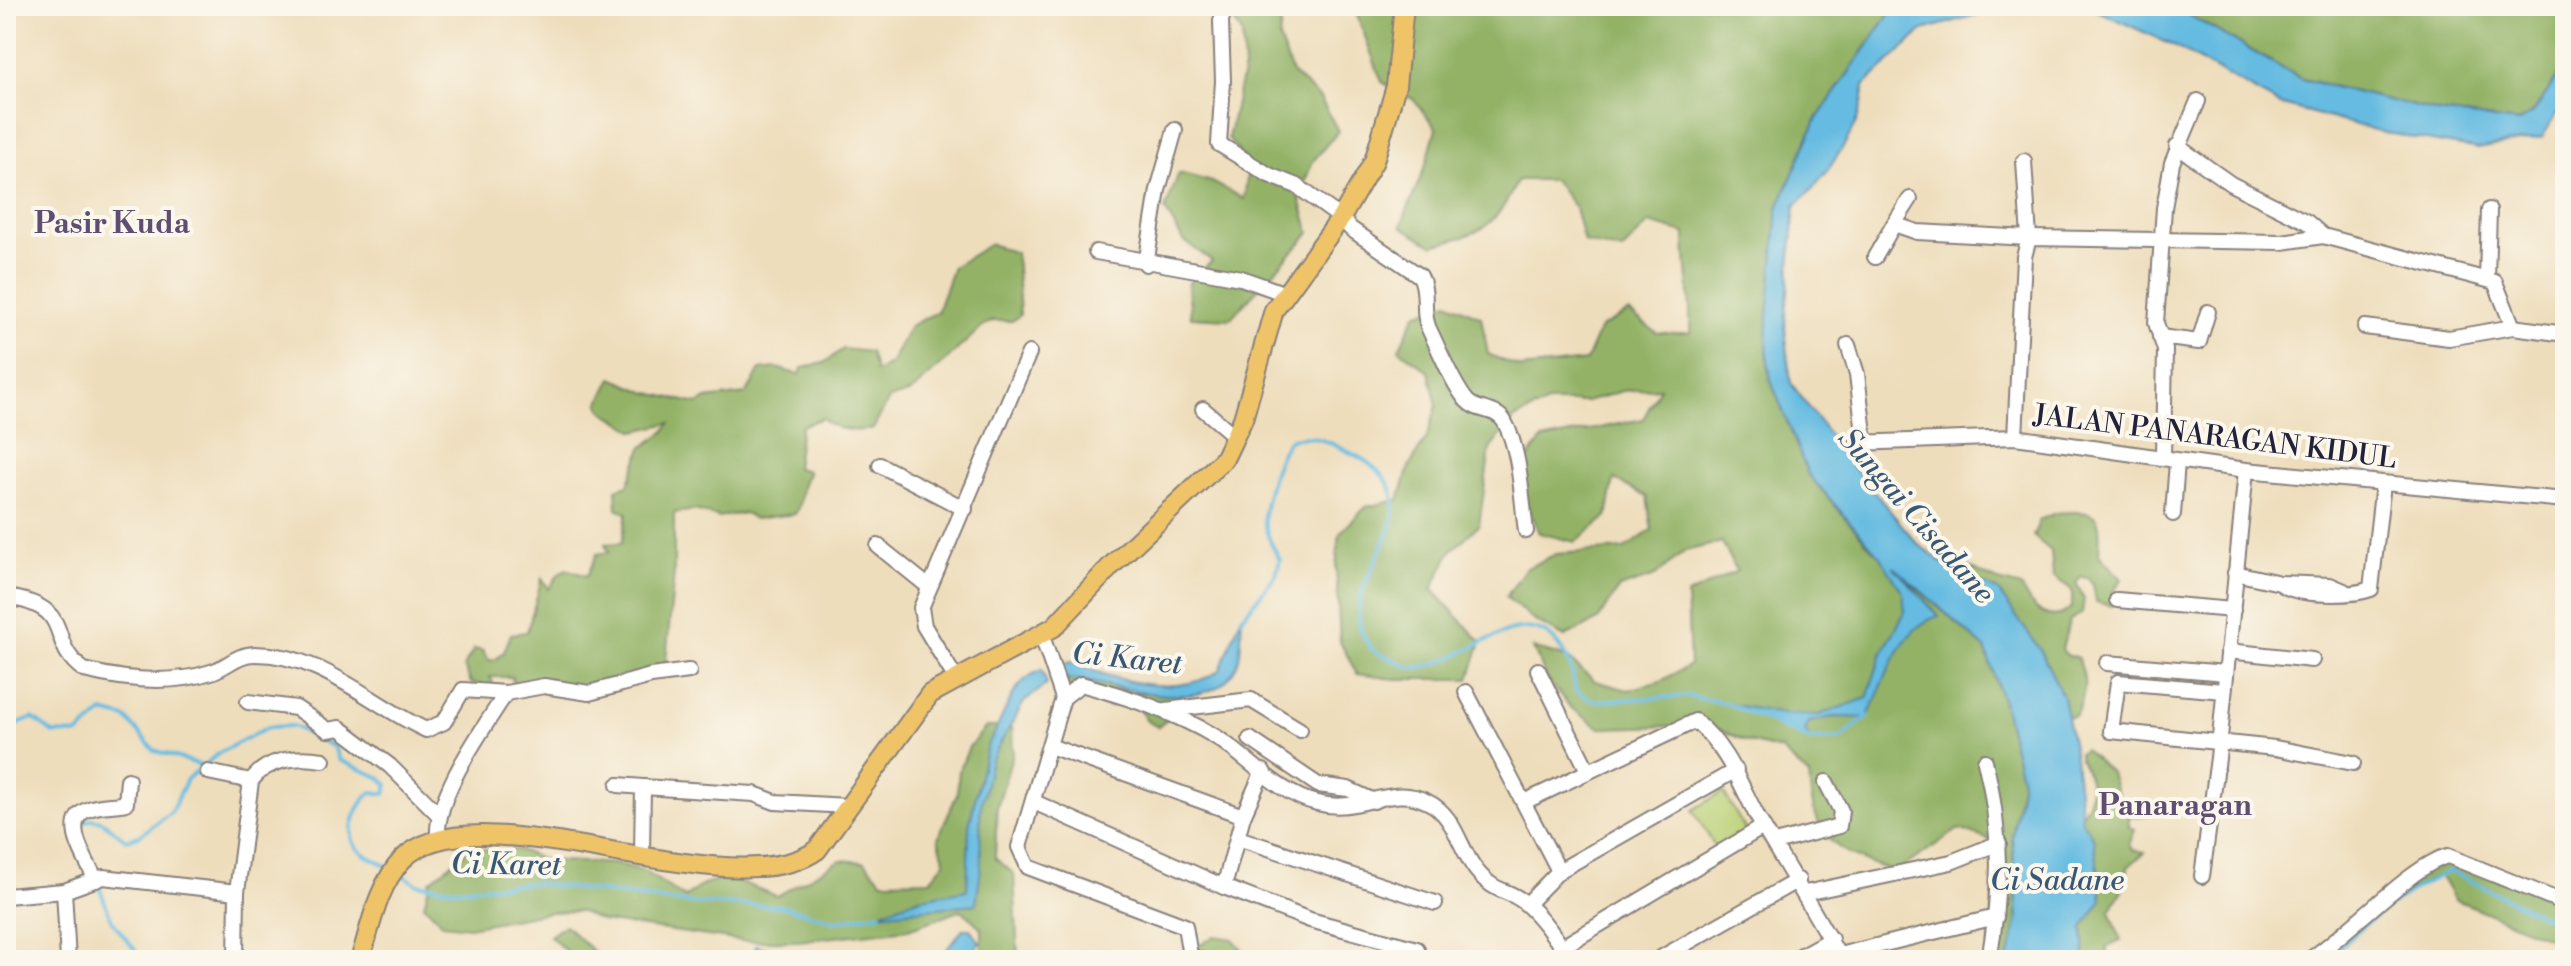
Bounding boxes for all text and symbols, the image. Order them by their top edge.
district label: Pasir Kuda [34,205,191,243]
street label: JALAN PANARAGAN KIDUL [2031,397,2398,477]
water label: Sungai Cisadane [1829,420,2003,612]
water label: Ci Karet [1070,634,1185,684]
district label: Panaragan [2098,787,2252,825]
water label: Ci Karet [450,845,563,885]
water label: Ci Sadane [1990,862,2124,900]

